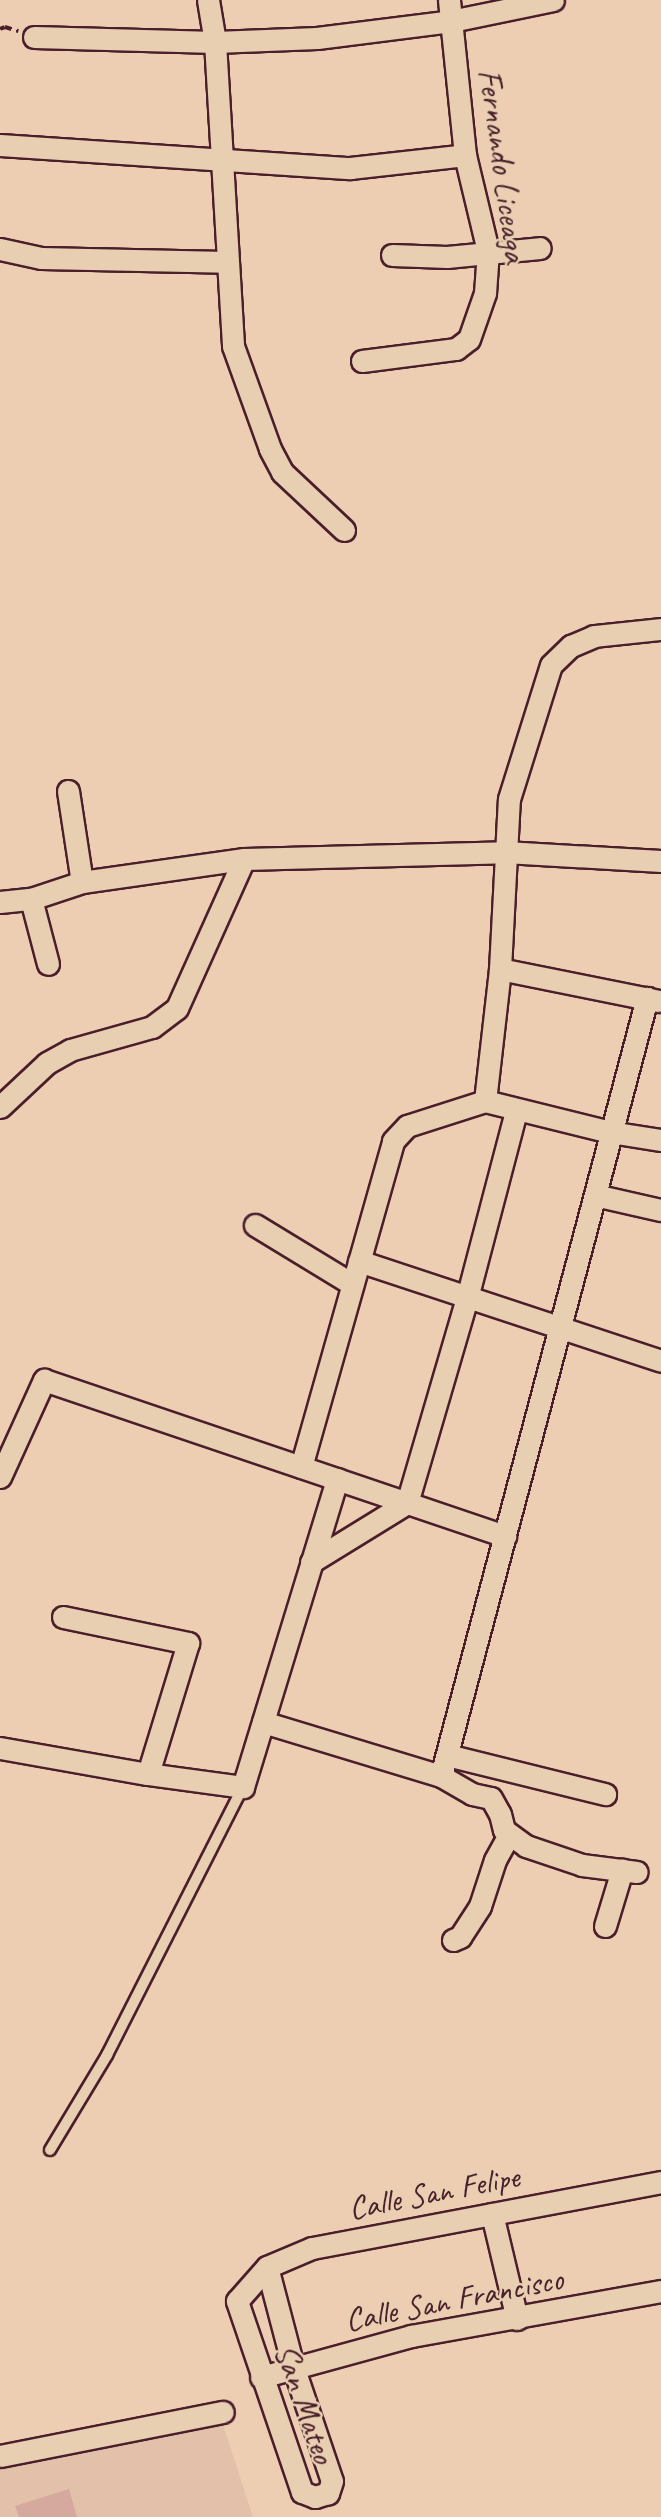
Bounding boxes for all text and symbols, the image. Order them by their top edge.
street label: Fernando Liceaga [469,67,535,265]
street label: Calle San Felipe [345,2157,523,2229]
street label: Calle San Francisco [342,2259,566,2341]
street label: San Mateo [265,2339,343,2469]

